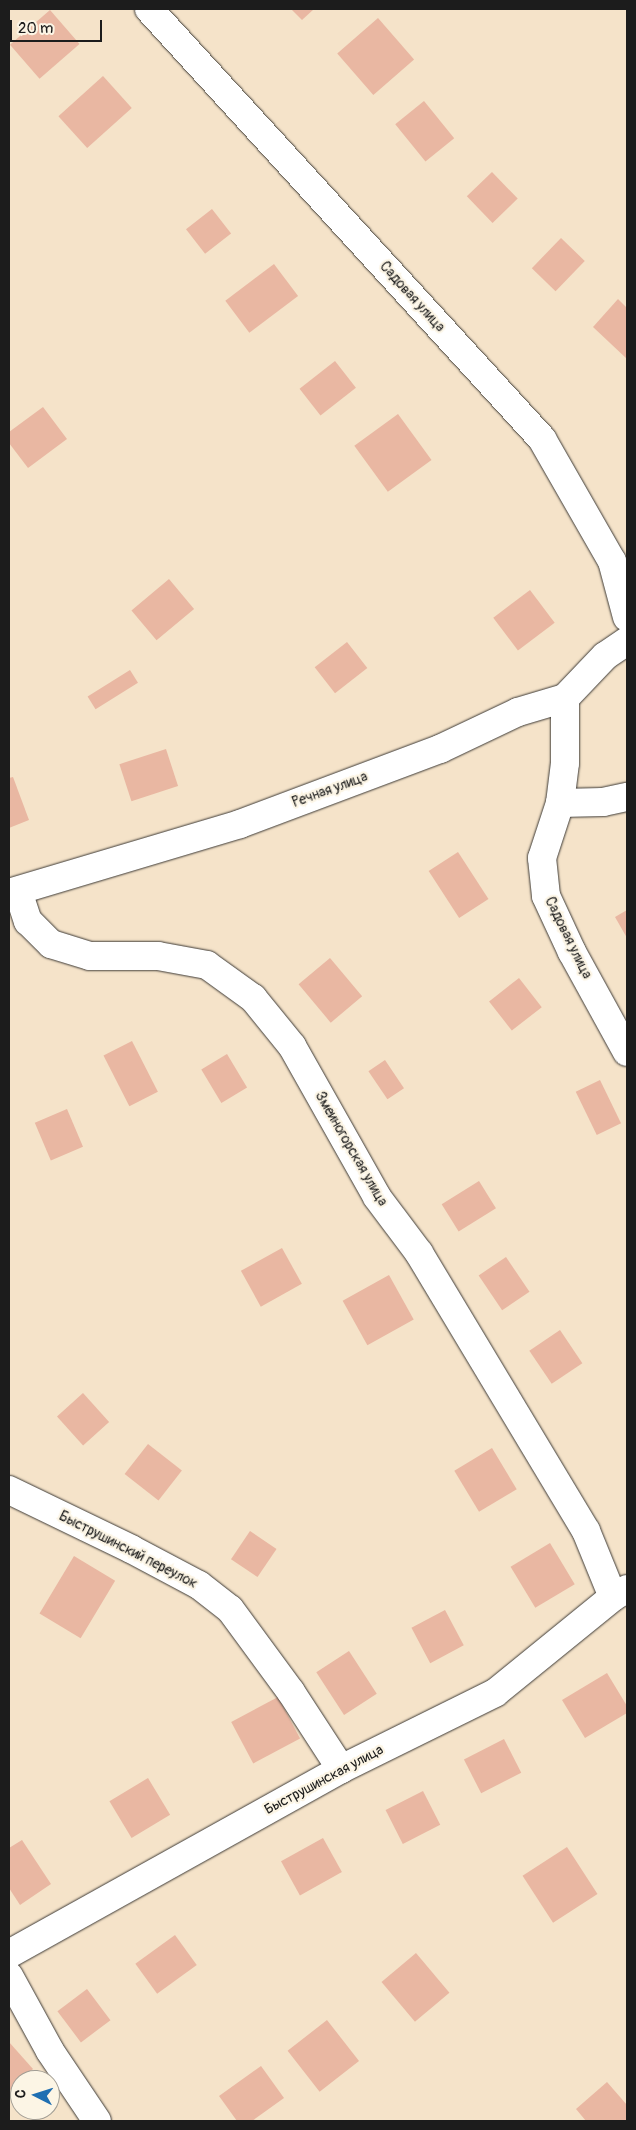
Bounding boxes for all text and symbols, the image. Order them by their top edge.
scale bar [12,10,105,42]
text: 20 m [18,19,53,38]
street label: Садовая улица [376,258,448,336]
street label: Речная улица [290,769,370,811]
street label: Садовая улица [541,894,595,982]
street label: Змеиногорская улица [311,1089,391,1209]
street label: Быструшинский переулок [56,1508,200,1592]
street label: Быструшинская улица [262,1742,386,1818]
north arrow [10,2070,60,2120]
text: С [12,2089,29,2099]

